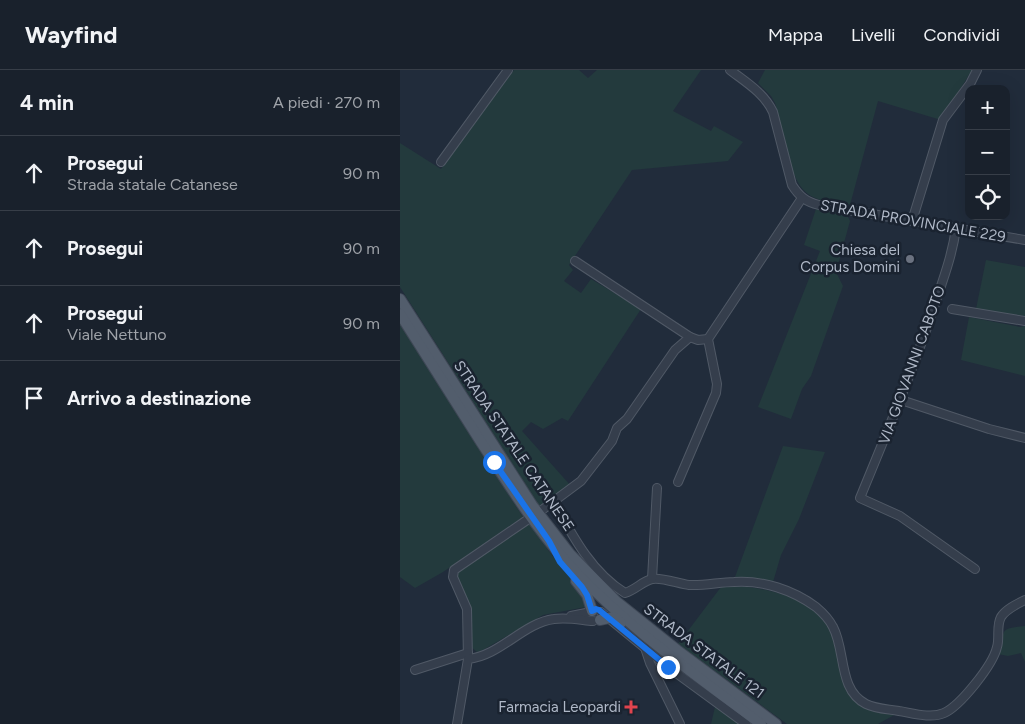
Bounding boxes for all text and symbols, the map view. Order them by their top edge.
text: Wayfind [25,20,118,49]
text: Mappa [768,24,823,46]
text: Livelli [851,24,896,46]
text: Condividi [924,24,1000,46]
map controls [965,85,1010,220]
button: + [965,85,1010,130]
text: 4 min [20,90,74,115]
text: A piedi · 270 m [273,93,380,112]
button: − [965,130,1010,175]
text: Prosegui [67,152,143,175]
icon: ahead [20,159,48,187]
text: 90 m [343,164,380,183]
text: Strada statale Catanese [67,175,238,194]
button: locate [965,175,1010,220]
street label: STRADA PROVINCIALE 229 [819,196,1007,246]
icon: ahead [20,234,48,262]
text: Prosegui [67,237,143,260]
text: 90 m [343,239,380,258]
place label: Chiesa del Corpus Domini [800,241,900,276]
marker: Chiesa del Corpus Domini [904,253,916,265]
street label: VIA GIOVANNI CABOTO [875,283,949,447]
text: Prosegui [67,302,143,325]
icon: ahead [20,309,48,337]
text: 90 m [343,314,380,333]
text: Viale Nettuno [67,325,167,344]
street label: STRADA STATALE CATANESE [450,357,578,535]
icon: arrive [20,384,48,412]
text: Arrivo a destinazione [67,387,251,410]
route start [483,451,506,474]
street label: STRADA STATALE 121 [640,600,768,702]
route end [657,656,680,679]
place label: Farmacia Leopardi [498,698,621,716]
marker: Farmacia Leopardi [625,701,637,713]

